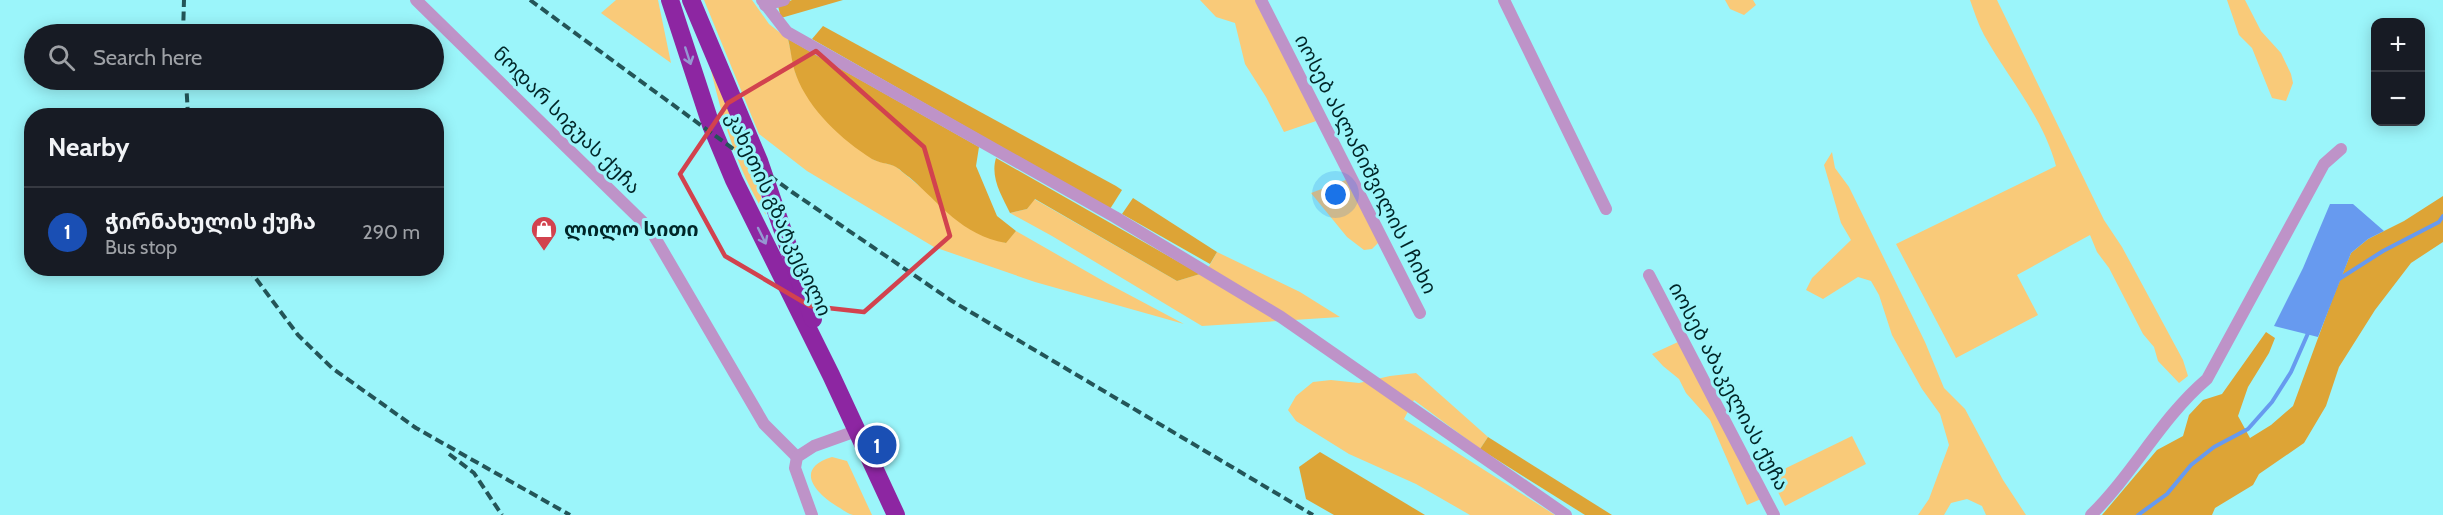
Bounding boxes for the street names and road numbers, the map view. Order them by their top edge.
street label: იოსებ ასლანიშვილის I ჩიხი [1289,30,1442,298]
street label: ნოდარ სიგუას ქუჩა [488,41,646,199]
street label: კახეთის გზატკეცილი [720,108,837,320]
street label: იოსებ აბაკელიას ქუჩა [1663,278,1794,495]

